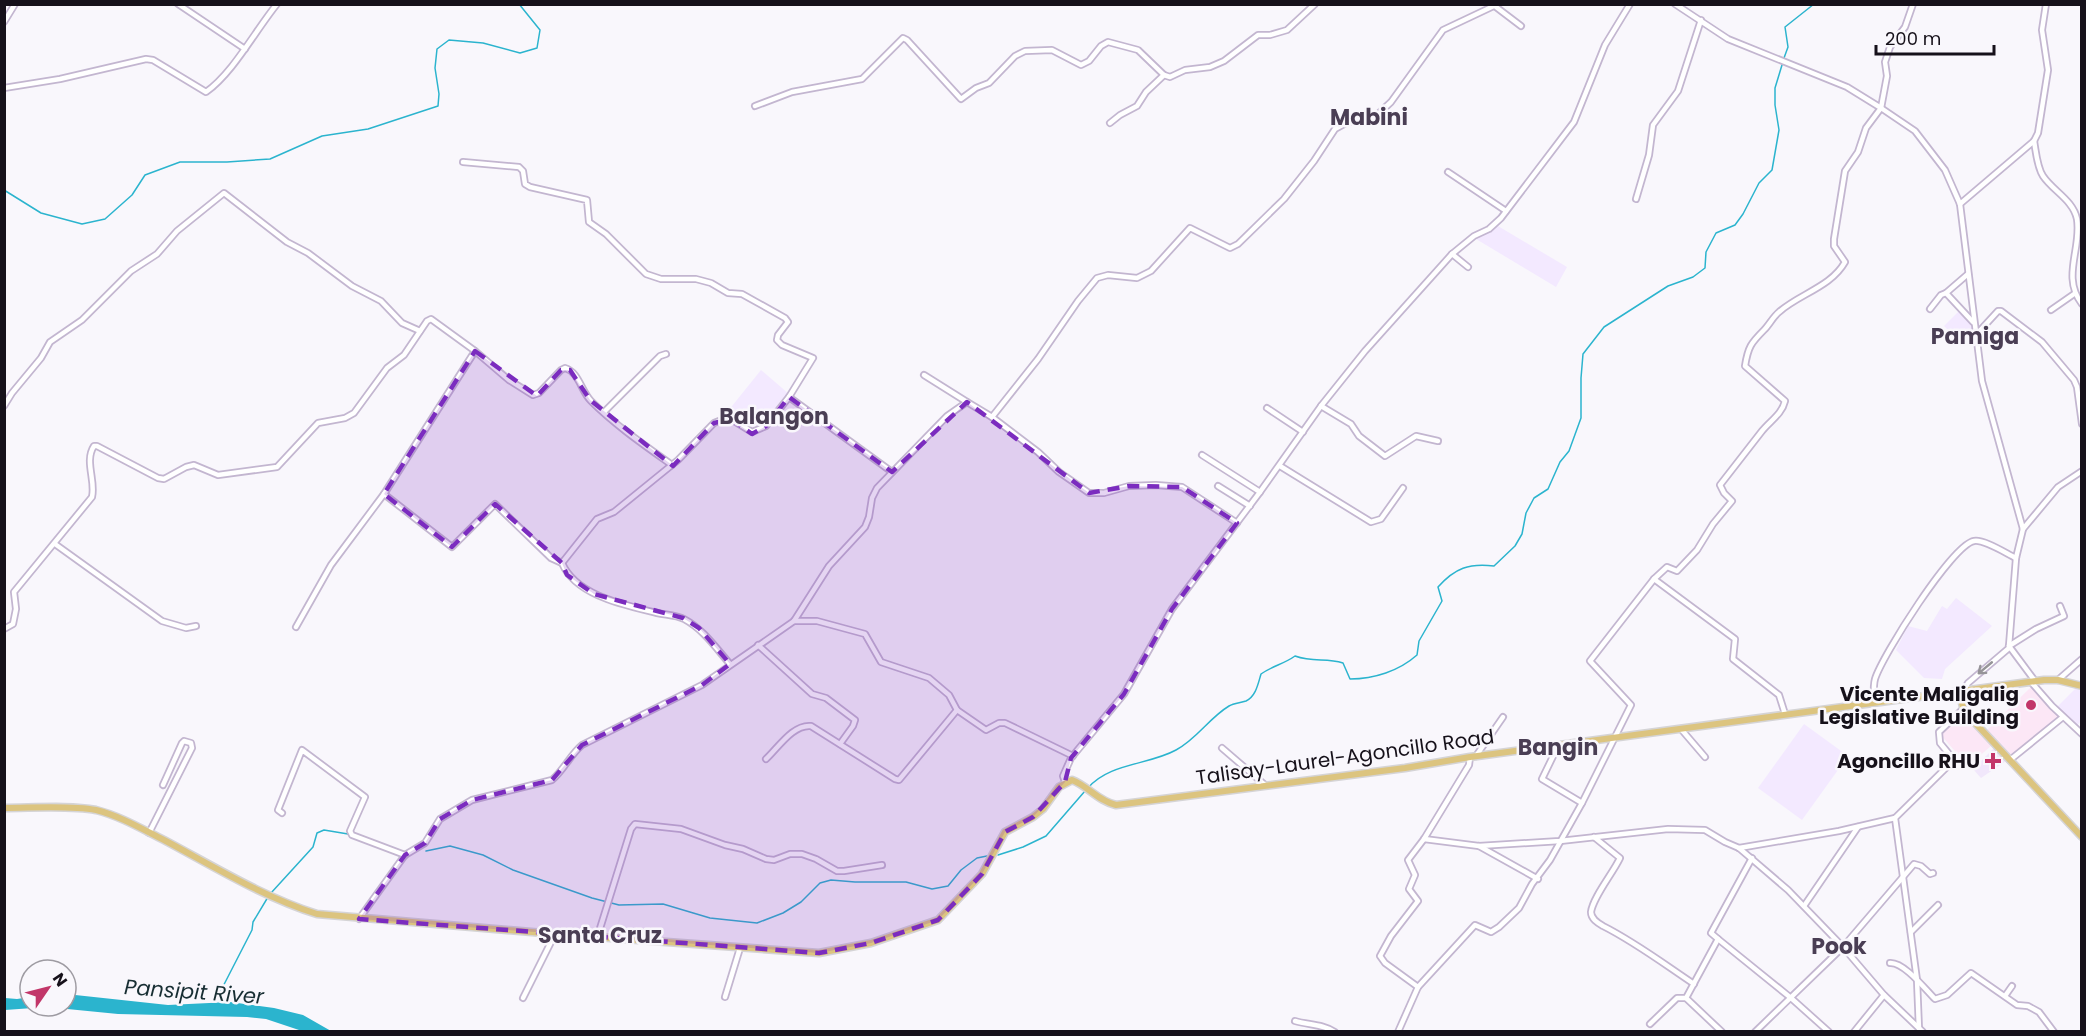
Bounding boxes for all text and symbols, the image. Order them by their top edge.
scale bar [1876,18,1994,56]
text: 200 m [1885,26,1941,51]
district label: Mabini [1330,102,1408,133]
district label: Pamiga [1931,321,2019,352]
district label: Balangon [719,401,829,432]
one-way arrow [1977,662,1993,675]
place label: Vicente Maligalig Legislative Building [1819,680,2019,731]
marker: Vicente Maligalig Legislative Building [2024,698,2038,712]
street label: Talisay-Laurel-Agoncillo Road [1194,722,1496,792]
district label: Bangin [1518,732,1598,763]
place label: Agoncillo RHU [1837,747,1980,775]
marker: Agoncillo RHU [1984,752,2002,770]
district label: Santa Cruz [538,920,662,951]
district label: Pook [1811,931,1867,962]
north arrow [18,958,78,1018]
text: N [47,968,73,991]
water label: Pansipit River [123,972,266,1011]

